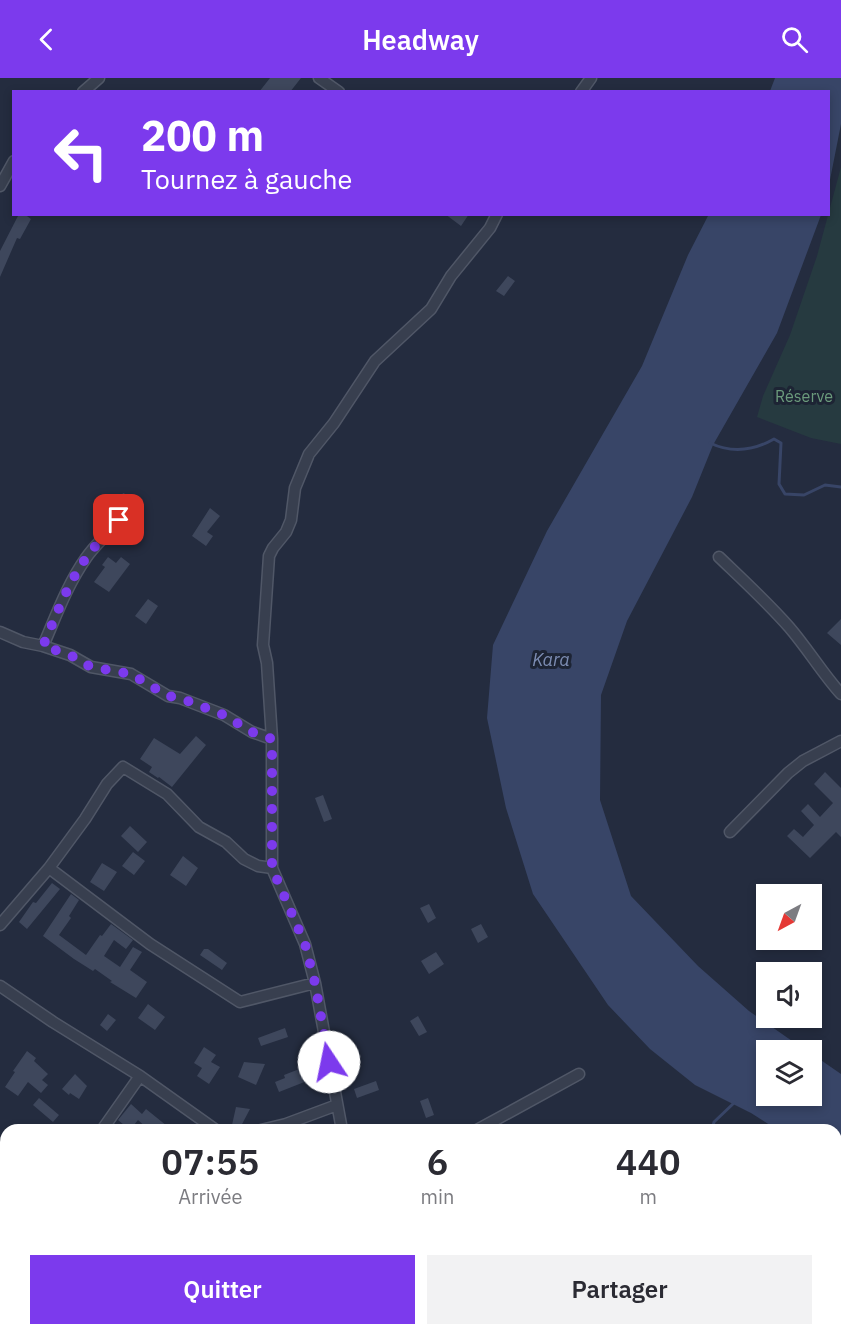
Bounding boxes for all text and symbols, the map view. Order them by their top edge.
text: Headway [362,22,479,57]
icon: back [30,23,63,56]
icon: search [778,23,811,56]
text: 200 m [141,108,264,163]
icon: left [42,114,120,192]
text: Tournez à gauche [141,161,352,196]
park label: Réserve [775,386,833,406]
pin [93,494,144,545]
icon: arrive [102,503,135,536]
water label: Kara [532,648,570,671]
north arrow [756,884,822,950]
map controls [756,884,822,1106]
button: sound [756,962,822,1028]
position arrow [297,1030,361,1094]
button: layers [756,1040,822,1106]
text: 07:55 [161,1138,259,1185]
text: 6 [427,1138,448,1185]
text: 440 [616,1138,681,1185]
text: Arrivée [178,1183,242,1210]
text: min [421,1183,454,1210]
text: m [639,1183,657,1210]
button: Quitter [30,1255,415,1324]
button: Partager [427,1255,812,1324]

